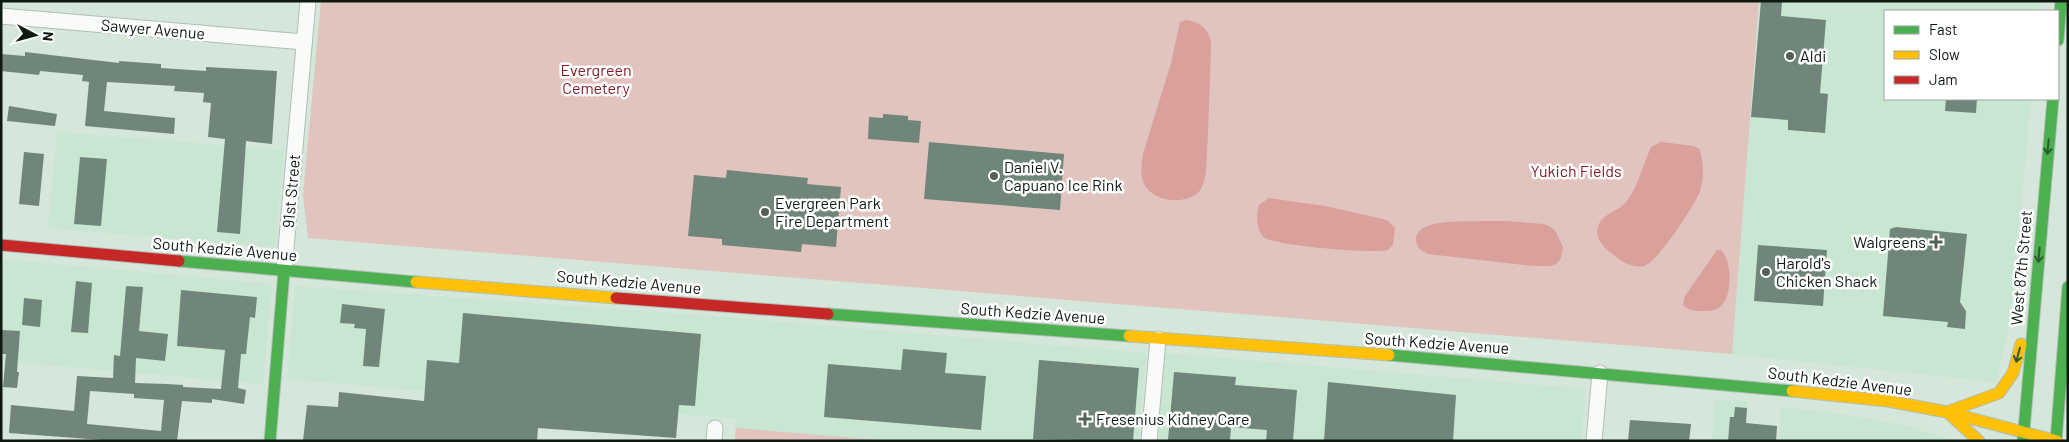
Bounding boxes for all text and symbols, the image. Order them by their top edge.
north arrow [10,10,60,60]
legend [1884,10,2059,100]
street label: Sawyer Avenue [100,14,206,43]
text: Fast [1929,20,1957,38]
text: N [39,31,57,42]
text: Slow [1929,45,1960,63]
place label: Aldi [1800,46,1826,65]
marker: Aldi [1784,50,1796,62]
park label: Evergreen Cemetery [560,60,632,97]
text: Jam [1929,70,1958,88]
one-way arrow [2044,139,2053,155]
street label: 91st Street [278,153,303,229]
place label: Daniel V. Capuano Ice Rink [1004,157,1122,194]
park label: Yukich Fields [1530,161,1622,180]
marker: Daniel V. Capuano Ice Rink [988,170,1000,182]
place label: Evergreen Park Fire Department [775,193,889,230]
marker: Evergreen Park Fire Department [759,206,771,218]
street label: West 87th Street [2006,210,2035,326]
place label: Walgreens [1853,232,1926,251]
street label: South Kedzie Avenue [152,233,298,264]
marker: Walgreens [1930,236,1942,248]
one-way arrow [2034,247,2044,263]
place label: Harold's Chicken Shack [1776,253,1877,290]
street label: South Kedzie Avenue [556,266,702,297]
marker: Harold's Chicken Shack [1760,266,1772,278]
street label: South Kedzie Avenue [960,298,1106,327]
street label: South Kedzie Avenue [1364,328,1510,357]
one-way arrow [2013,347,2023,363]
street label: South Kedzie Avenue [1767,362,1913,399]
place label: Fresenius Kidney Care [1096,409,1249,428]
marker: Fresenius Kidney Care [1078,412,1092,426]

